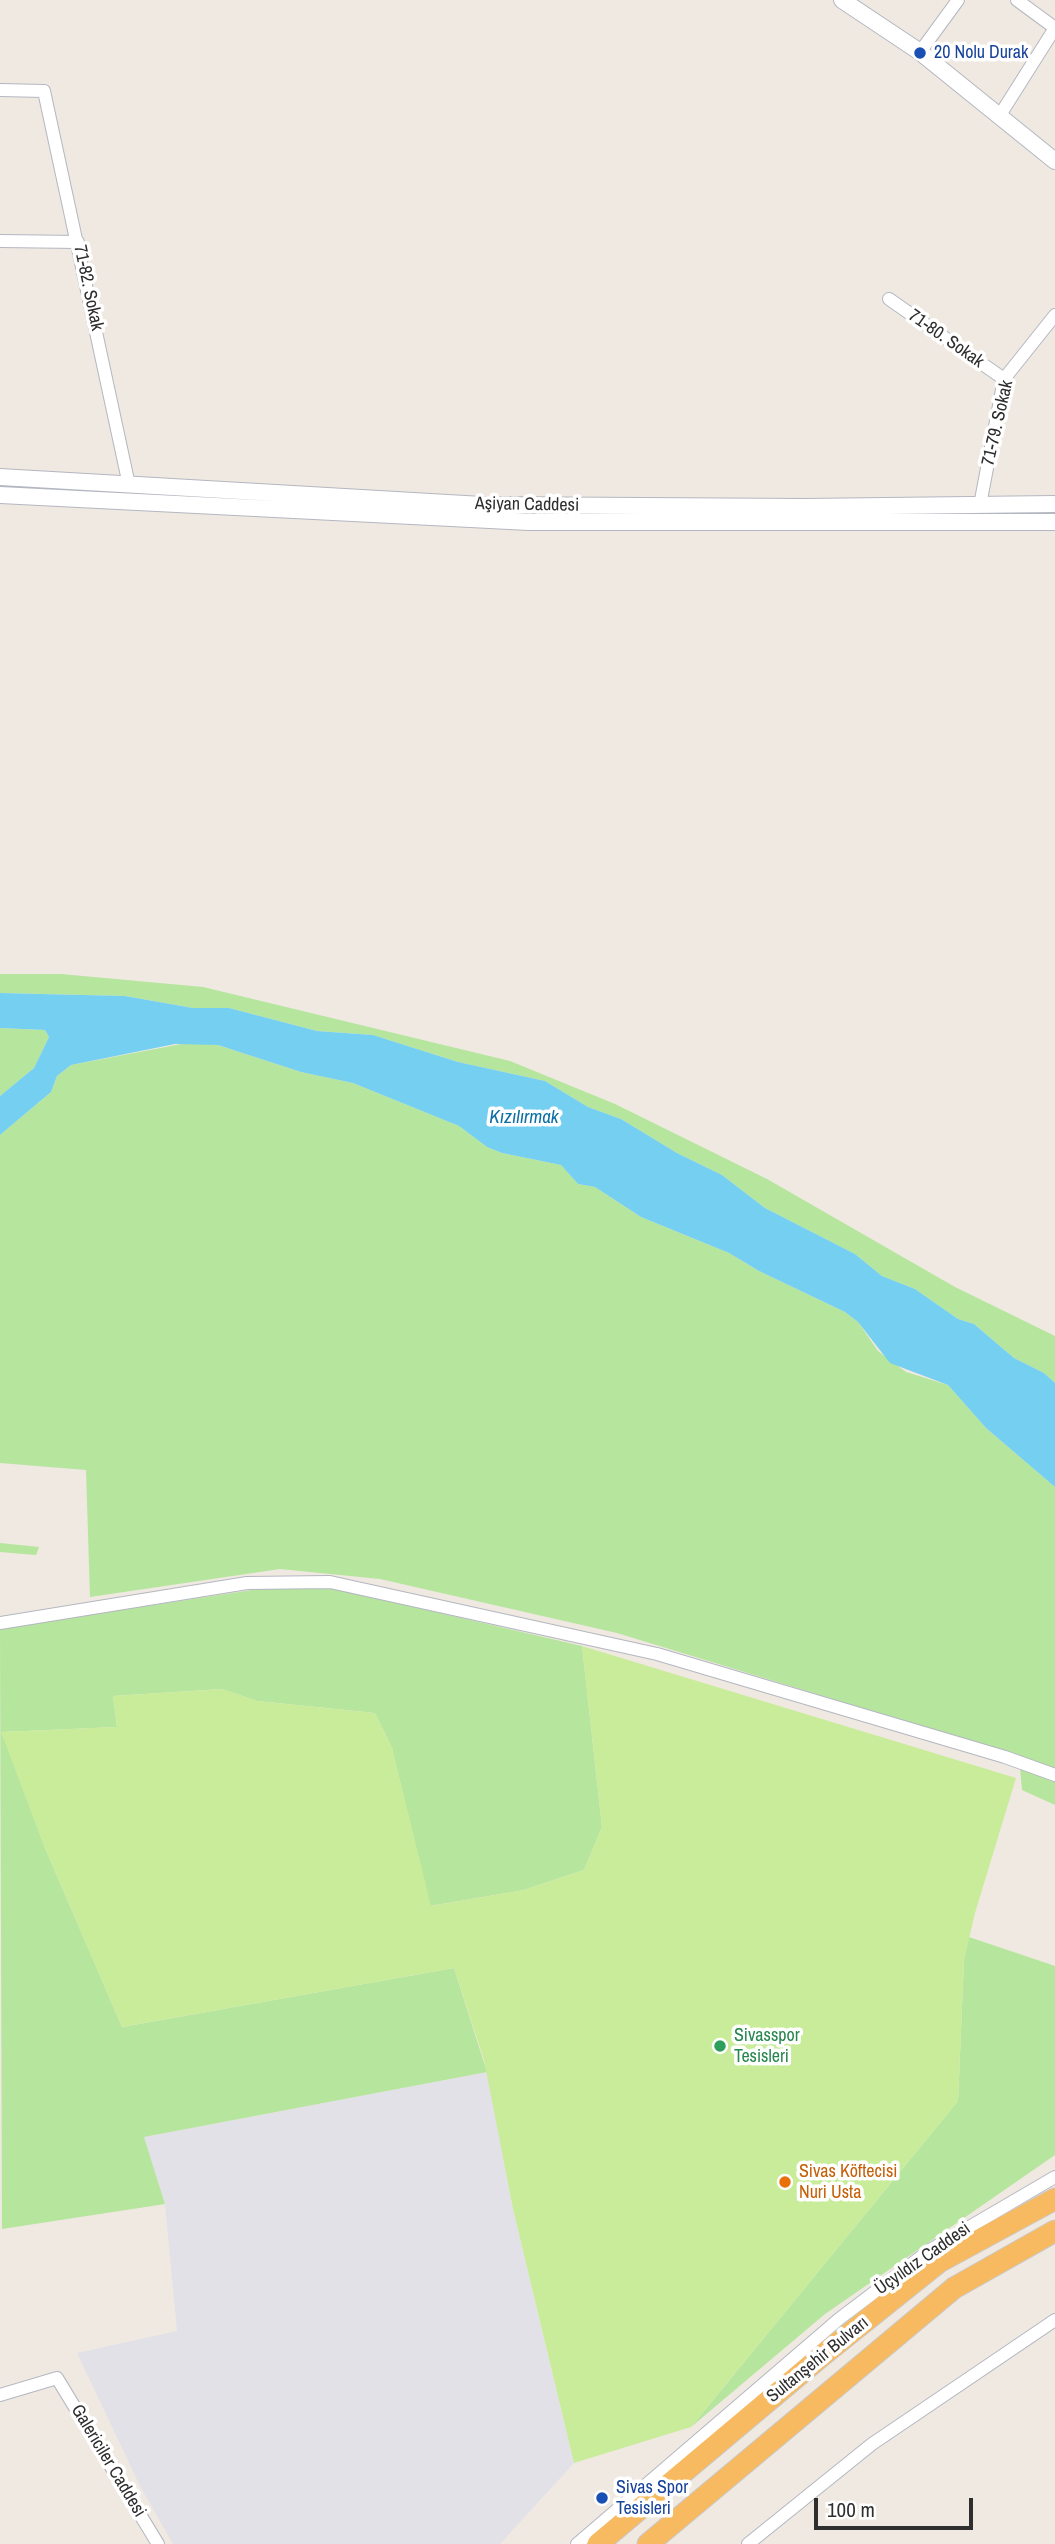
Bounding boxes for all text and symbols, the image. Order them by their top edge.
place label: 20 Nolu Durak [934,42,1028,64]
marker: 20 Nolu Durak [912,45,928,61]
street label: 71-82. Sokak [68,243,108,333]
street label: 71-80. Sokak [904,305,988,373]
street label: 71-79. Sokak [978,378,1018,468]
street label: Aşiyan Caddesi [475,493,579,517]
water label: Kızılırmak [489,1107,559,1129]
place label: Sivasspor Tesisleri [734,2025,800,2068]
marker: Sivasspor Tesisleri [712,2038,728,2054]
place label: Sivas Köftecisi Nuri Usta [799,2161,897,2204]
marker: Sivas Köftecisi Nuri Usta [777,2174,793,2190]
street label: Üçyıldız Caddesi [871,2218,975,2300]
street label: Sultanşehir Bulvarı [763,2312,873,2408]
street label: Galericiler Caddesi [66,2401,150,2521]
place label: Sivas Spor Tesisleri [616,2477,688,2520]
scale bar [817,2484,976,2528]
marker: Sivas Spor Tesisleri [594,2490,610,2506]
text: 100 m [827,2495,875,2524]

